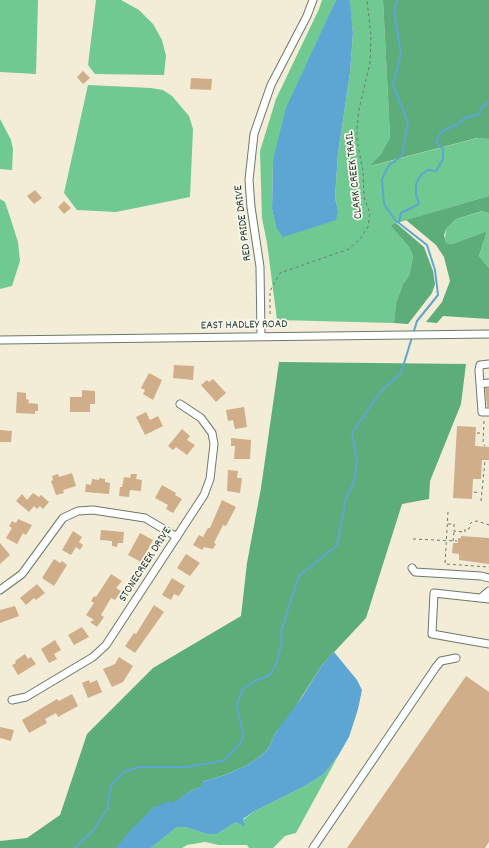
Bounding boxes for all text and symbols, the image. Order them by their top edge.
street label: CLARK CREEK TRAIL [343,130,367,220]
street label: RED PRIDE DRIVE [232,184,256,262]
street label: EAST HADLEY ROAD [201,318,287,334]
street label: STONECREEK DRIVE [116,525,176,605]

